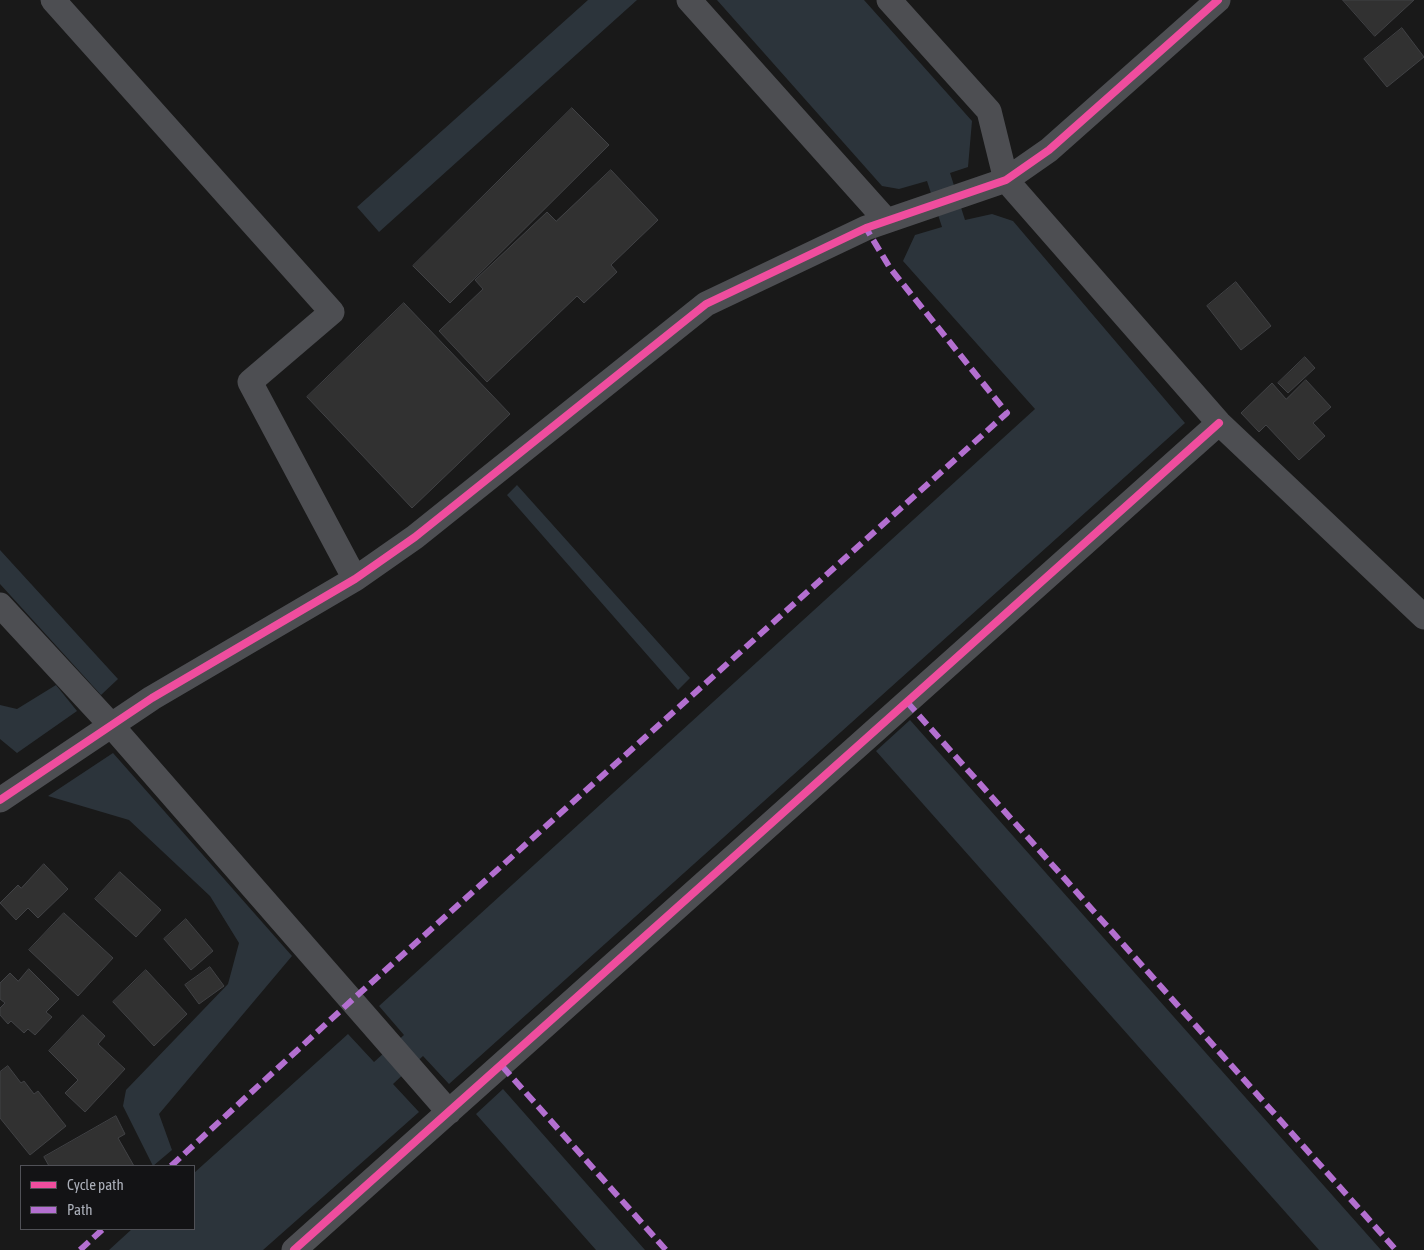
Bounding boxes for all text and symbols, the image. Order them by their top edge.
legend [20,1165,195,1230]
text: Cycle path [67,1176,124,1193]
text: Path [67,1201,93,1218]

